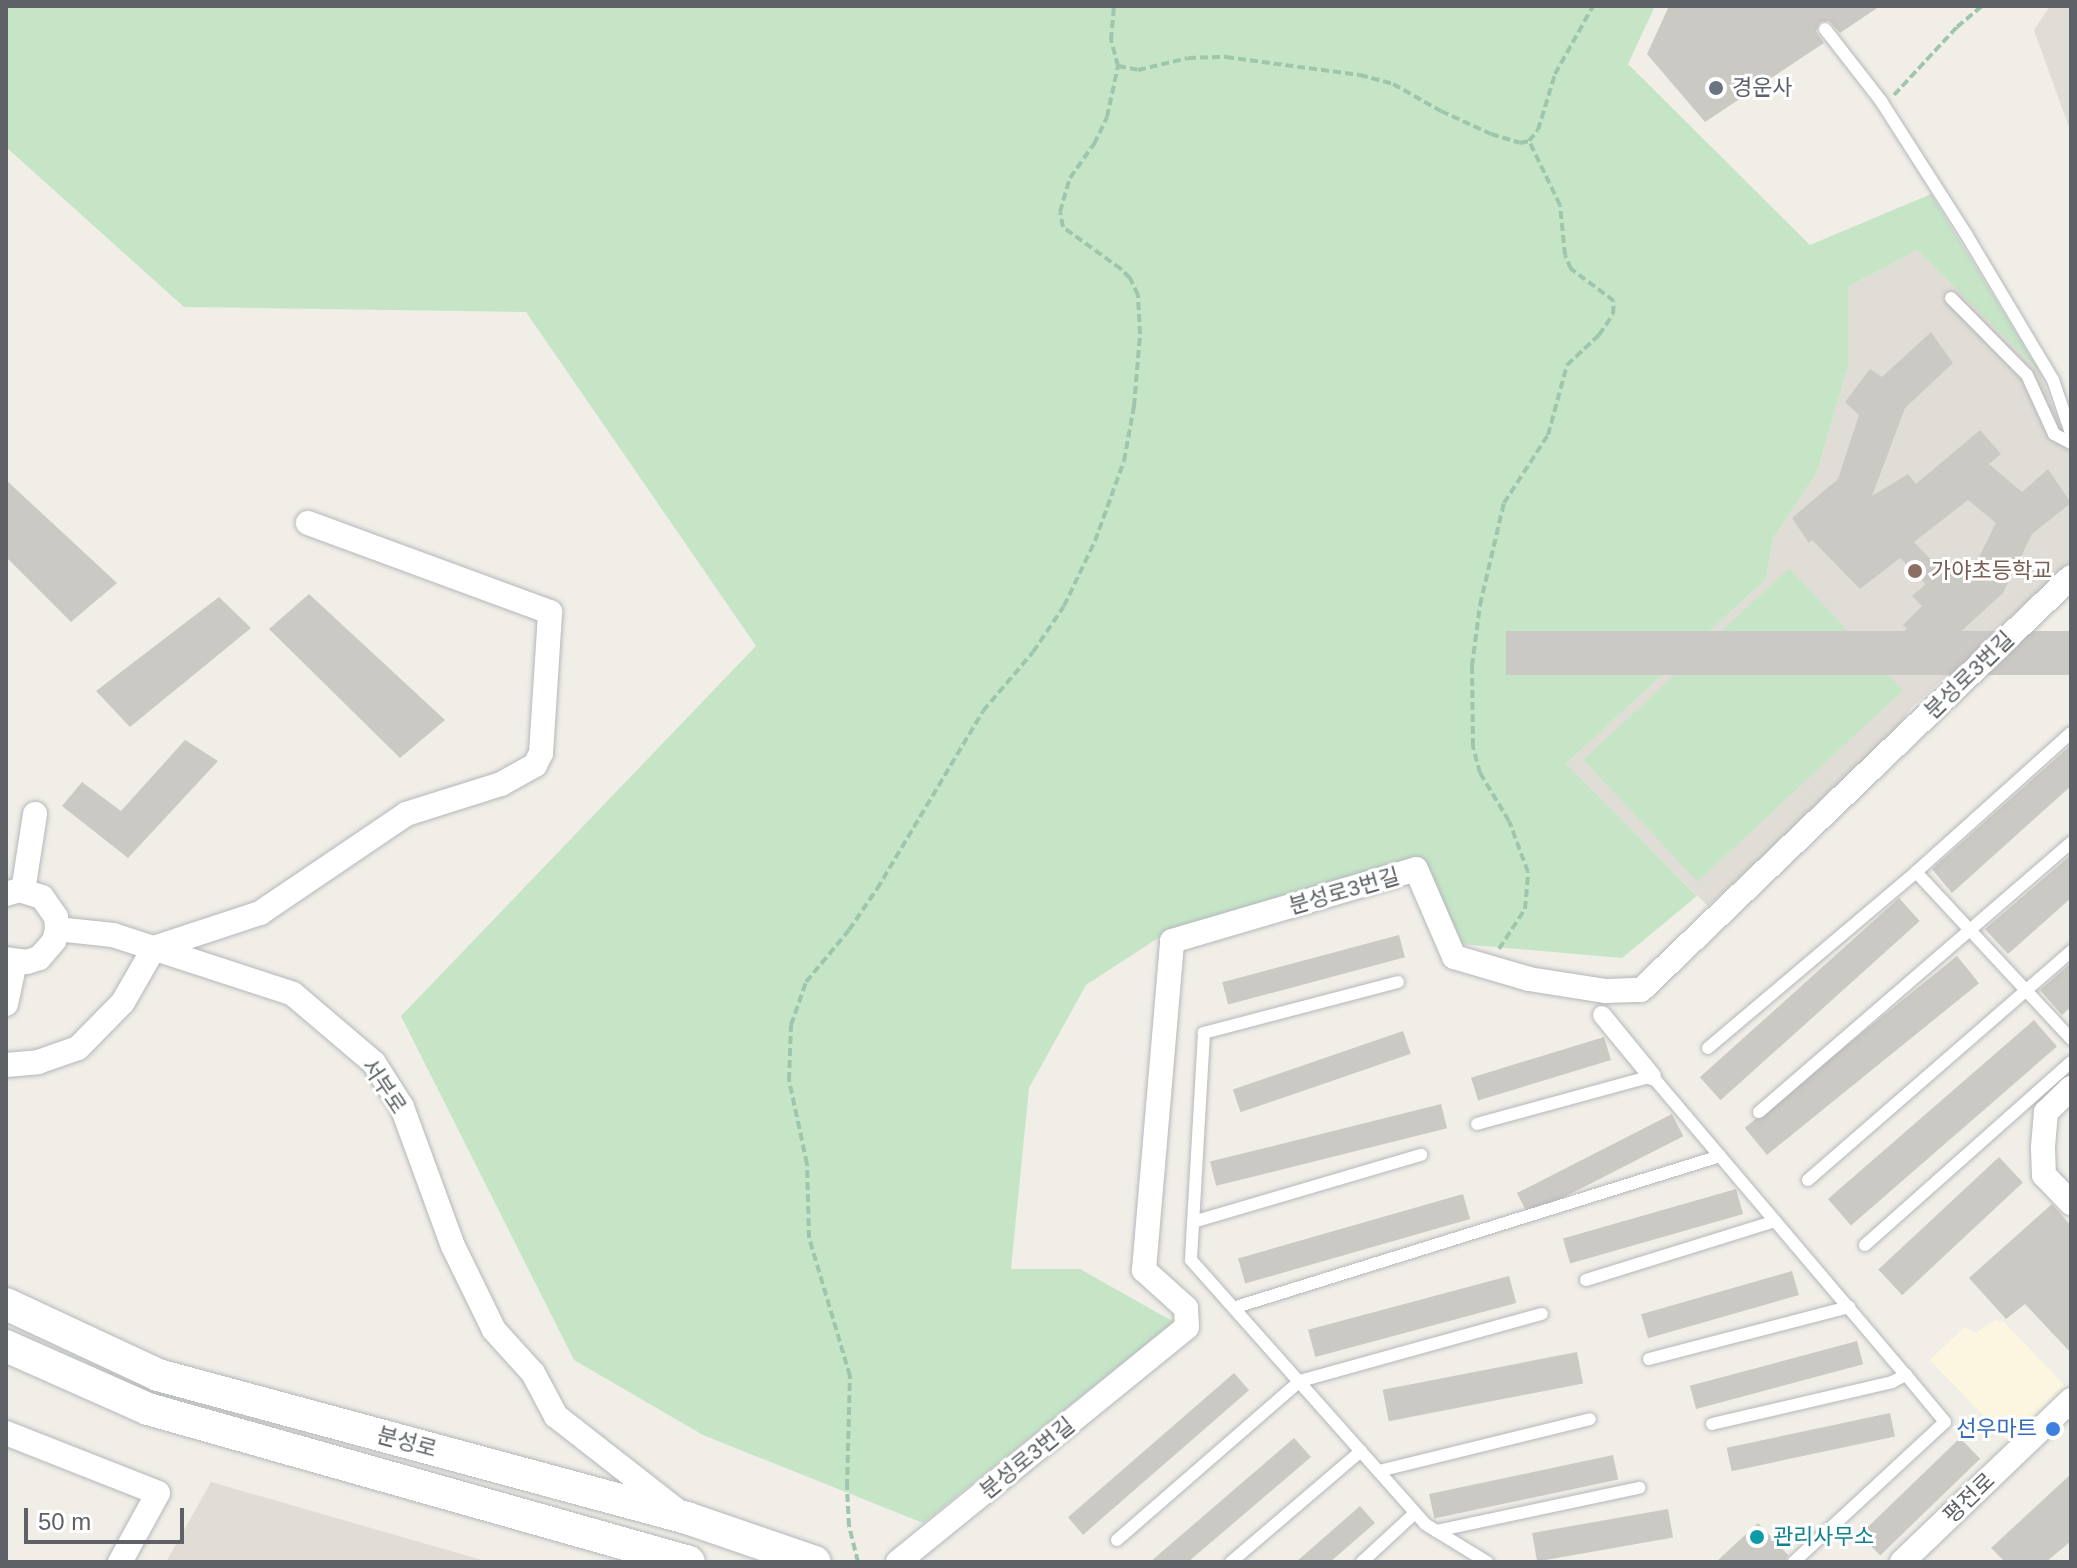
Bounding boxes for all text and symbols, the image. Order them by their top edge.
place label: 경운사 [1732,75,1793,101]
marker: 경운사 [1707,79,1725,97]
place label: 가야초등학교 [1931,558,2052,584]
marker: 가야초등학교 [1906,562,1924,580]
street label: 분성로3번길 [1919,626,2019,724]
street label: 분성로3번길 [1286,863,1402,919]
street label: 서부로 [356,1053,412,1119]
street label: 분성로3번길 [975,1412,1079,1504]
place label: 선우마트 [1956,1416,2037,1442]
marker: 선우마트 [2044,1420,2062,1438]
street label: 분성로 [374,1421,440,1463]
street label: 평전로 [1938,1467,2000,1529]
scale bar [28,1492,188,1542]
text: 50 m [38,1508,91,1535]
place label: 관리사무소 [1773,1524,1874,1550]
marker: 관리사무소 [1748,1528,1766,1546]

